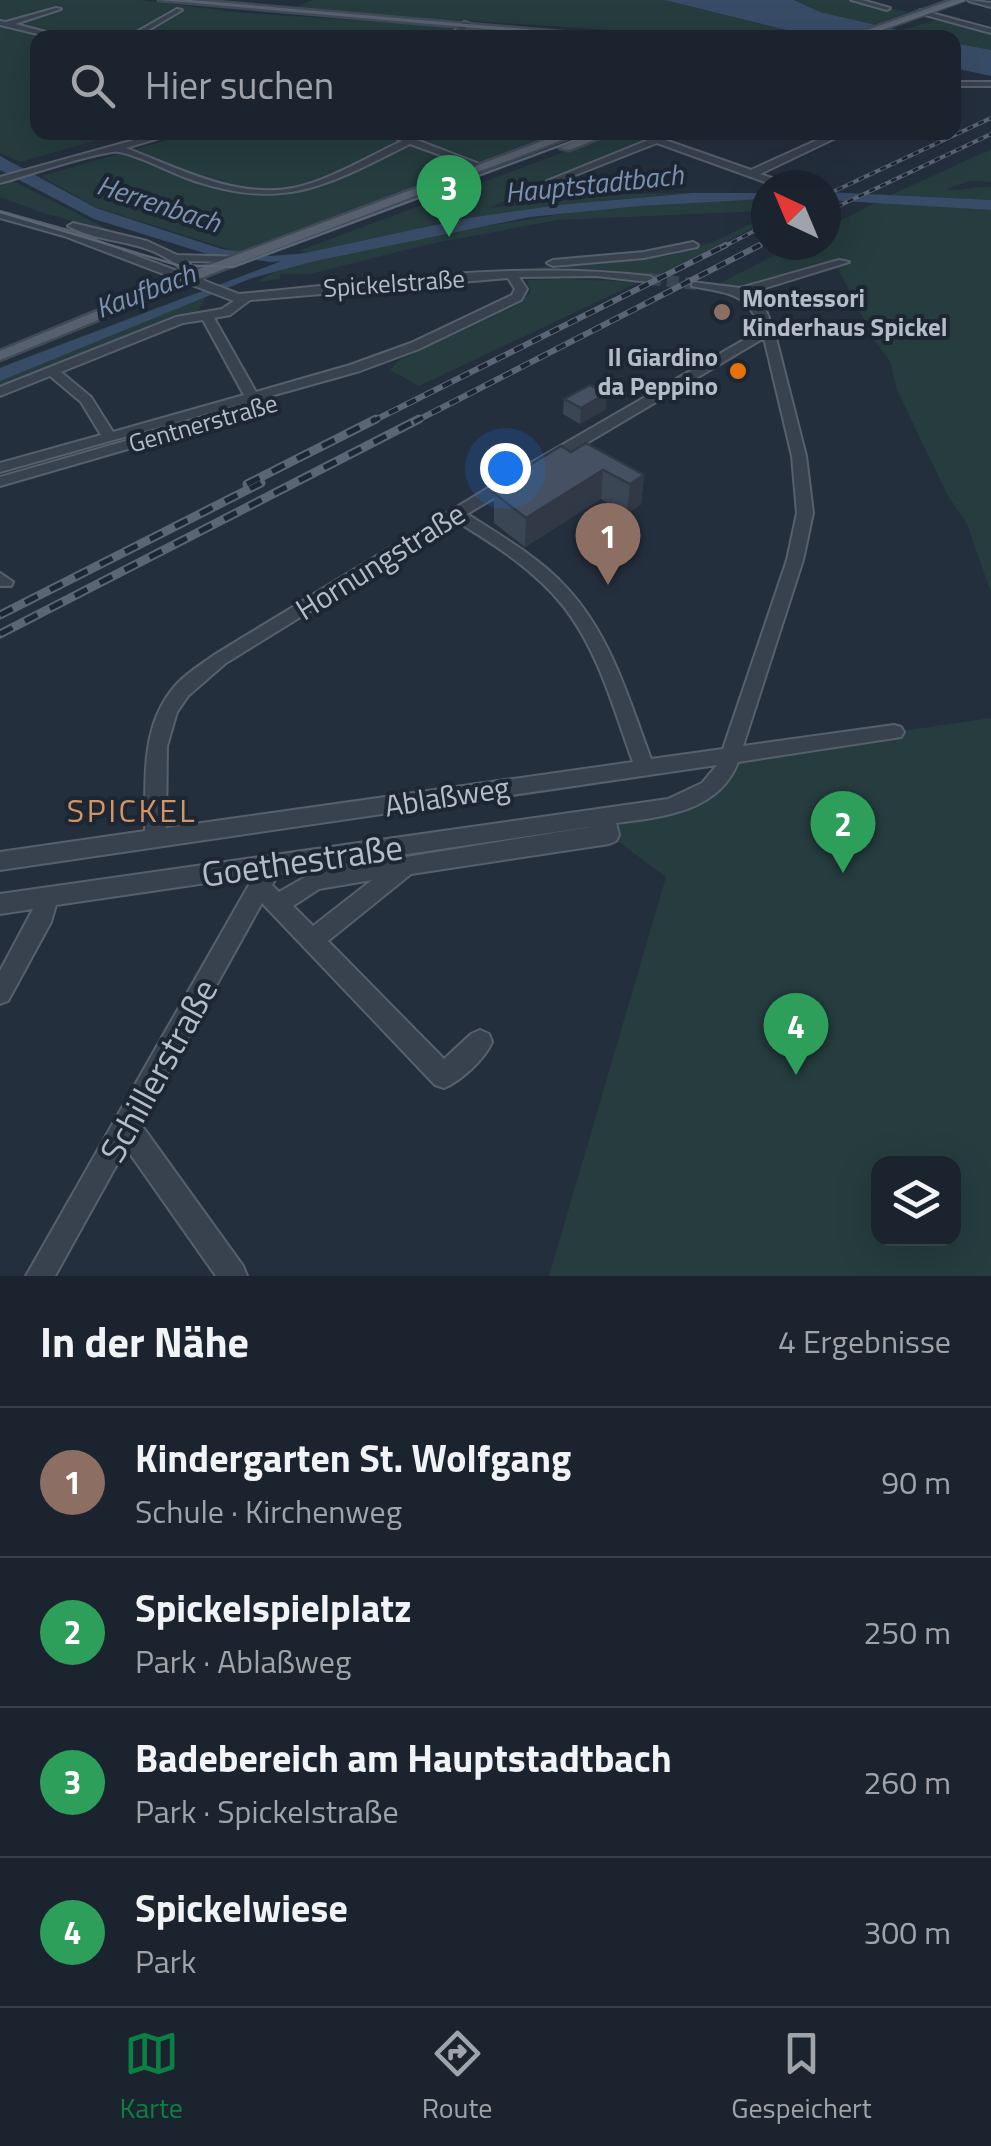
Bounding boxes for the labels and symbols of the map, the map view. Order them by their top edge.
water label: Hauptstadtbach [503,152,686,214]
pin: 3 [416,154,482,237]
water label: Herrenbach [92,163,227,244]
north arrow [751,170,841,260]
water label: Kaufbach [89,251,202,329]
street label: Spickelstraße [322,259,466,307]
place label: Montessori Kinderhaus Spickel [742,279,948,346]
marker: Montessori Kinderhaus Spickel [711,301,733,323]
place label: Il Giardino da Peppino [598,338,718,405]
marker: Il Giardino da Peppino [727,360,749,382]
street label: Gentnerstraße [124,384,282,462]
your location [480,443,531,494]
street label: Hornungstraße [286,491,474,631]
pin: 1 [576,502,640,585]
street label: Ablaßweg [381,763,513,829]
district label: SPICKEL [67,786,197,834]
pin: 2 [810,790,876,873]
street label: Goethestraße [198,819,406,901]
street label: Schillerstraße [85,968,231,1172]
pin: 4 [764,992,828,1075]

